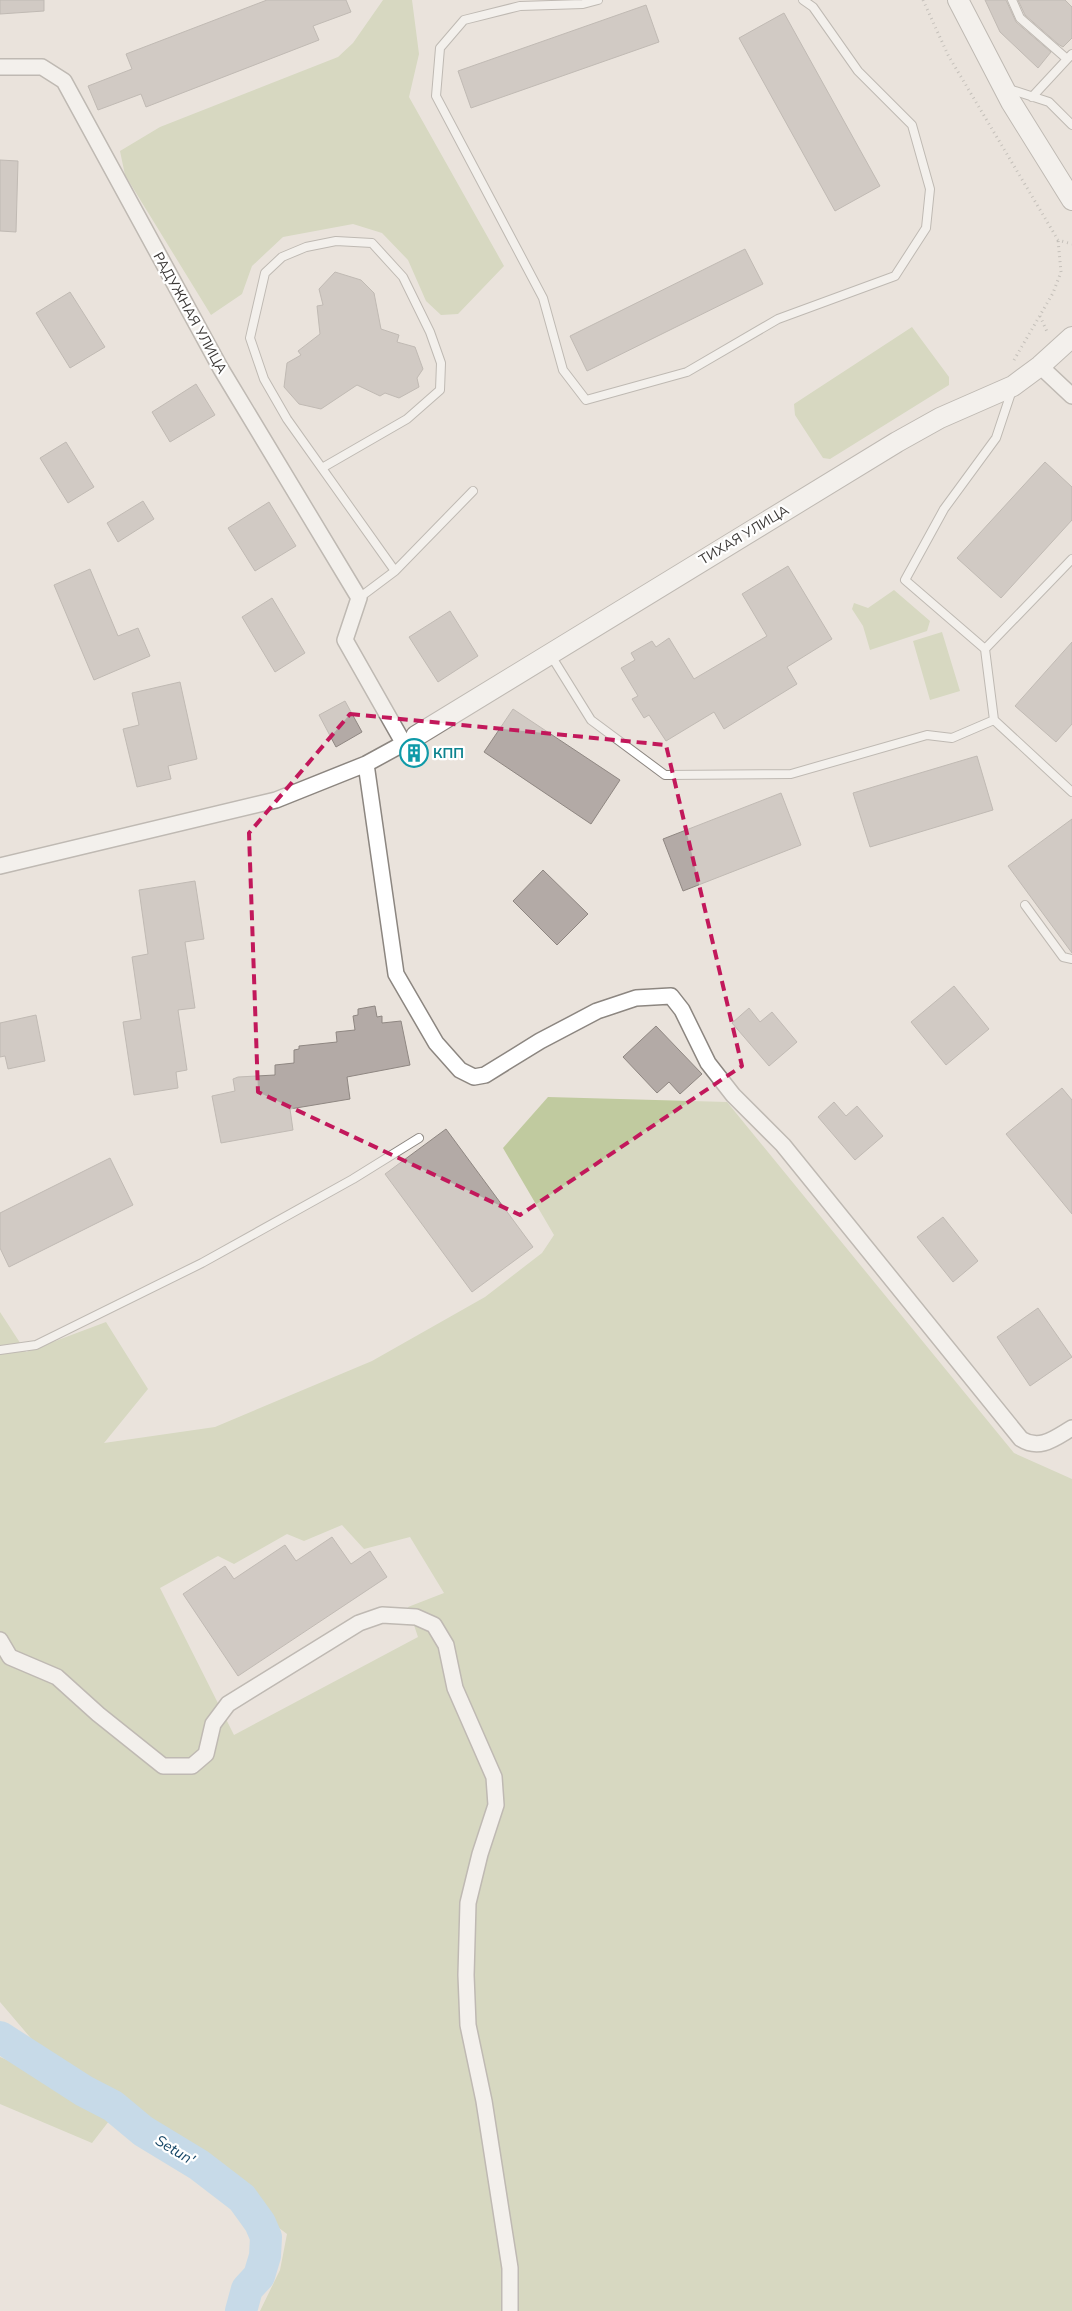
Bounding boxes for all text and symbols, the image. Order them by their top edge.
street label: РАДУЖНАЯ УЛИЦА [149,249,231,377]
street label: ТИХАЯ УЛИЦА [695,501,793,569]
building icon: КПП [399,738,429,768]
place label: КПП [433,744,464,763]
water label: Setun' [152,2130,199,2170]

